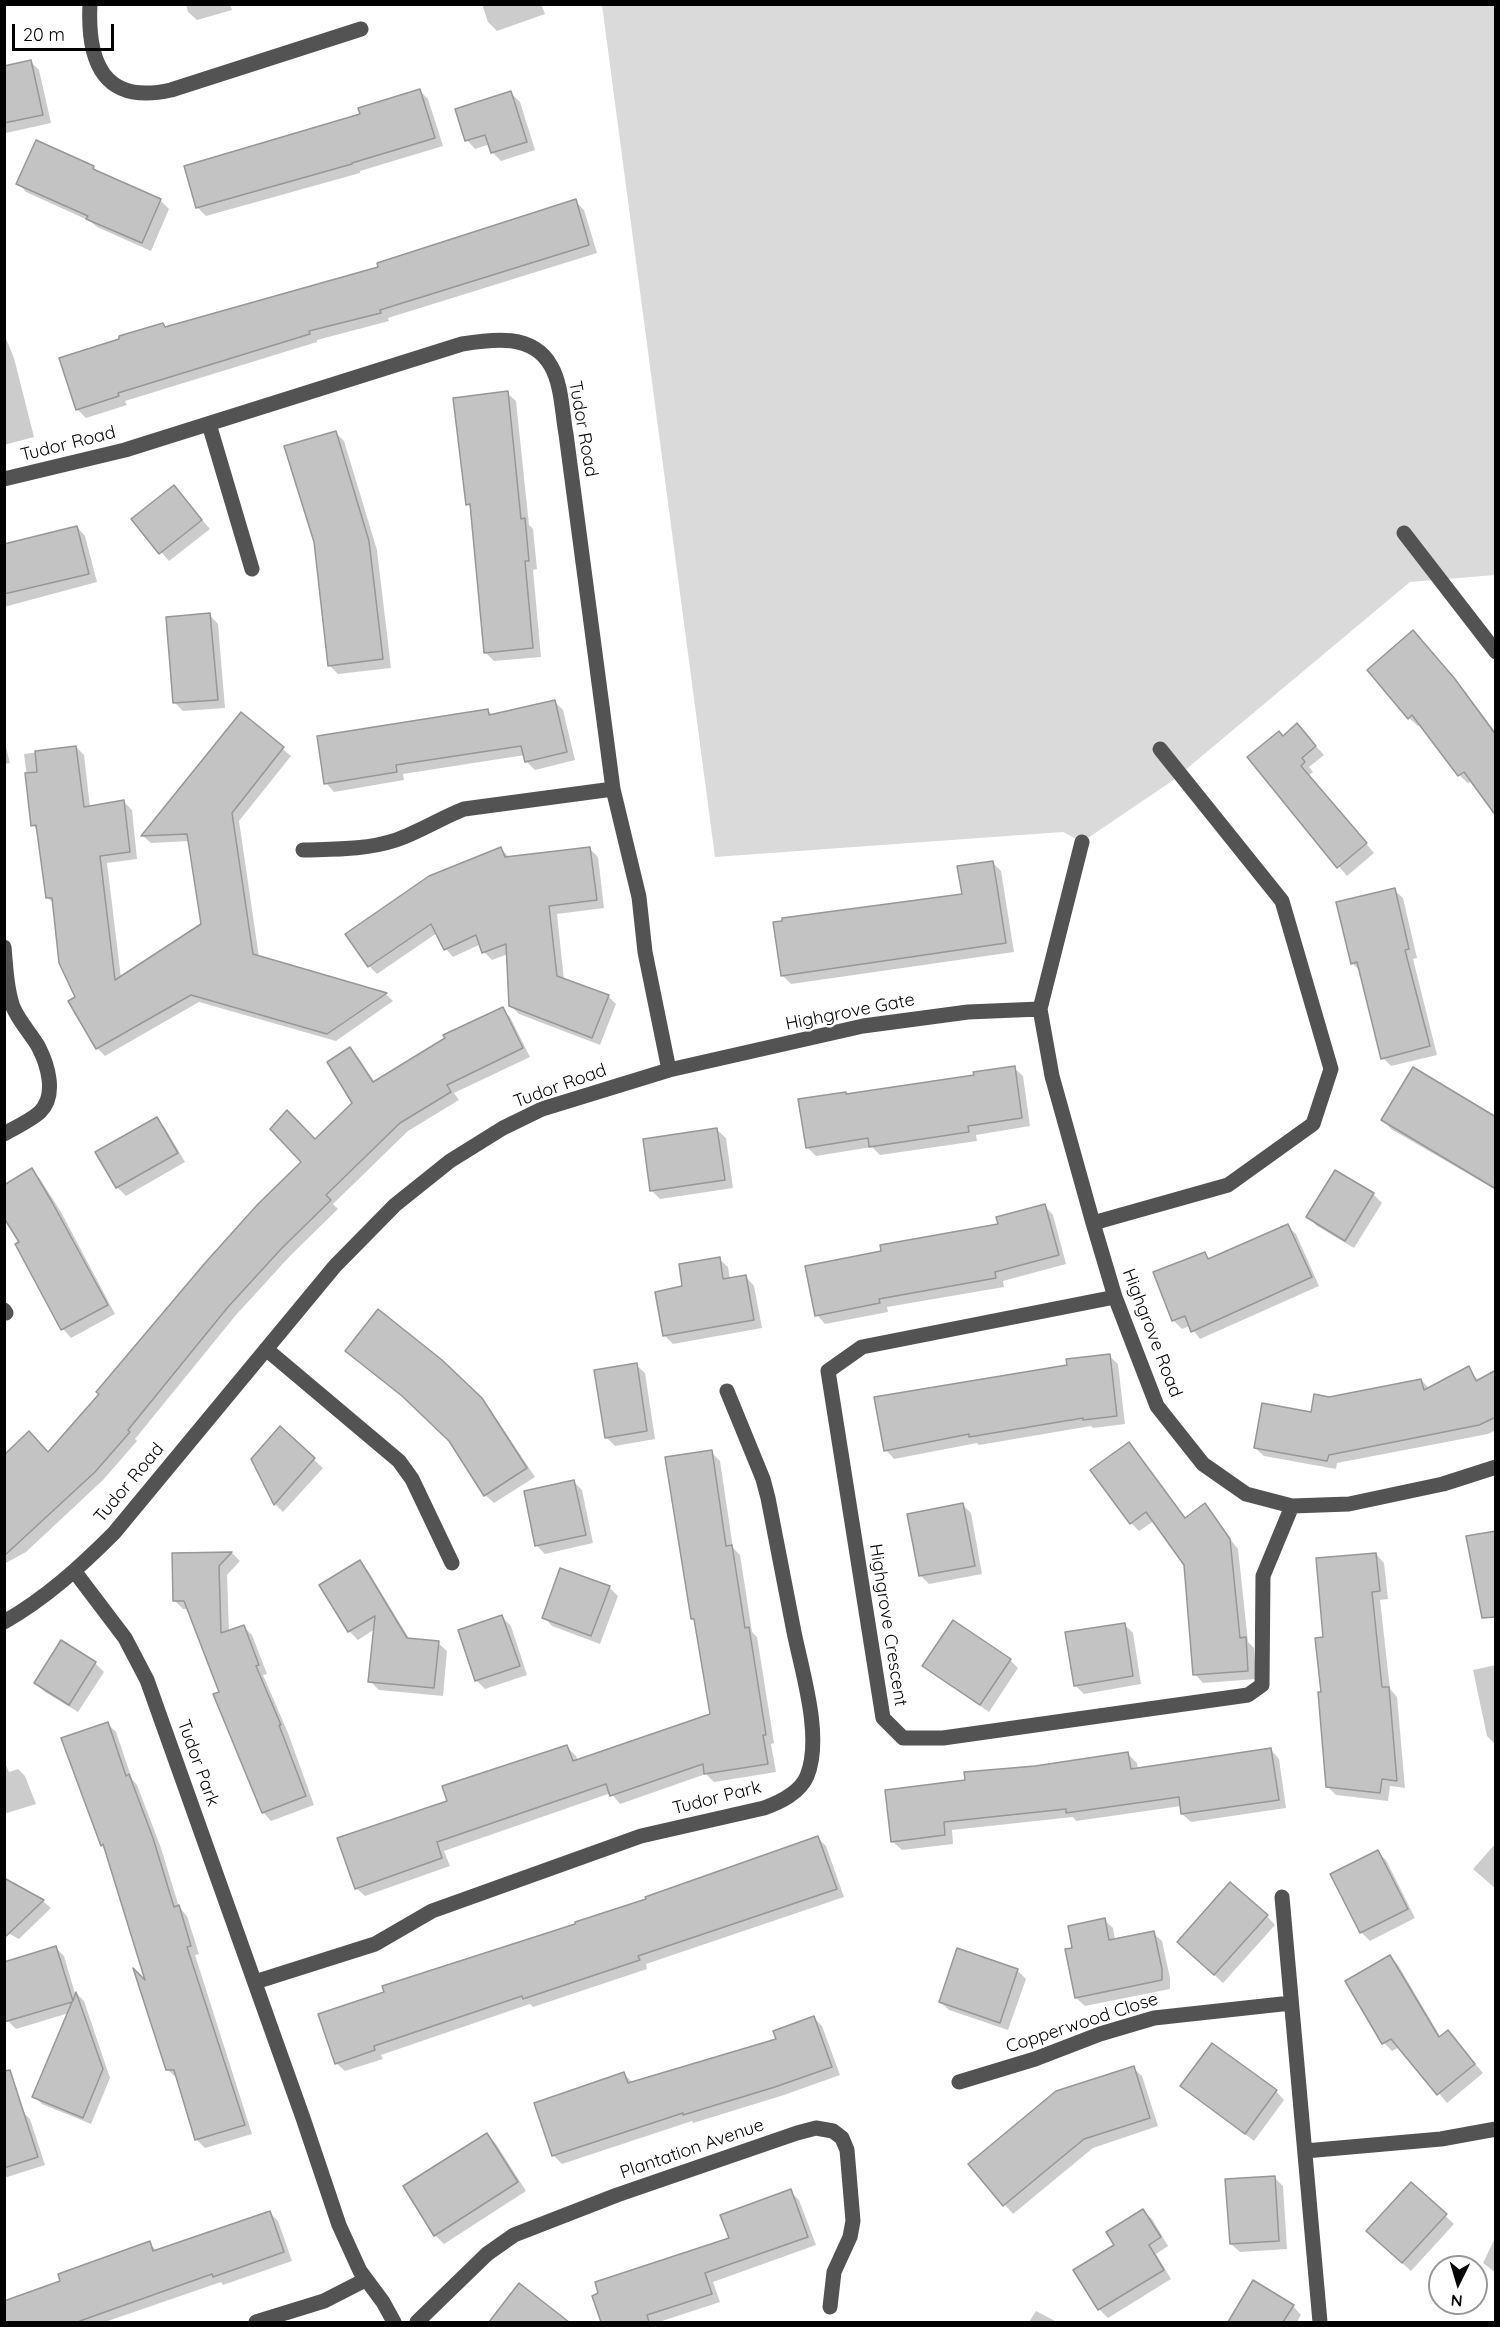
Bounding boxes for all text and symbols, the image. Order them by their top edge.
scale bar [15,12,117,50]
text: 20 m [23,23,65,46]
street label: Tudor Road [564,379,602,479]
street label: Tudor Road [18,422,118,466]
street label: Highgrove Gate [784,989,916,1035]
street label: Tudor Road [511,1059,609,1113]
street label: Highgrove Road [1118,1266,1186,1400]
street label: Tudor Road [89,1439,169,1527]
street label: Highgrove Crescent [864,1542,912,1708]
street label: Tudor Park [172,1717,224,1809]
street label: Tudor Park [670,1777,764,1819]
street label: Copperwood Close [1003,1988,1161,2058]
street label: Plantation Avenue [617,2114,767,2184]
north arrow [1428,2255,1488,2315]
text: N [1450,2290,1463,2311]

